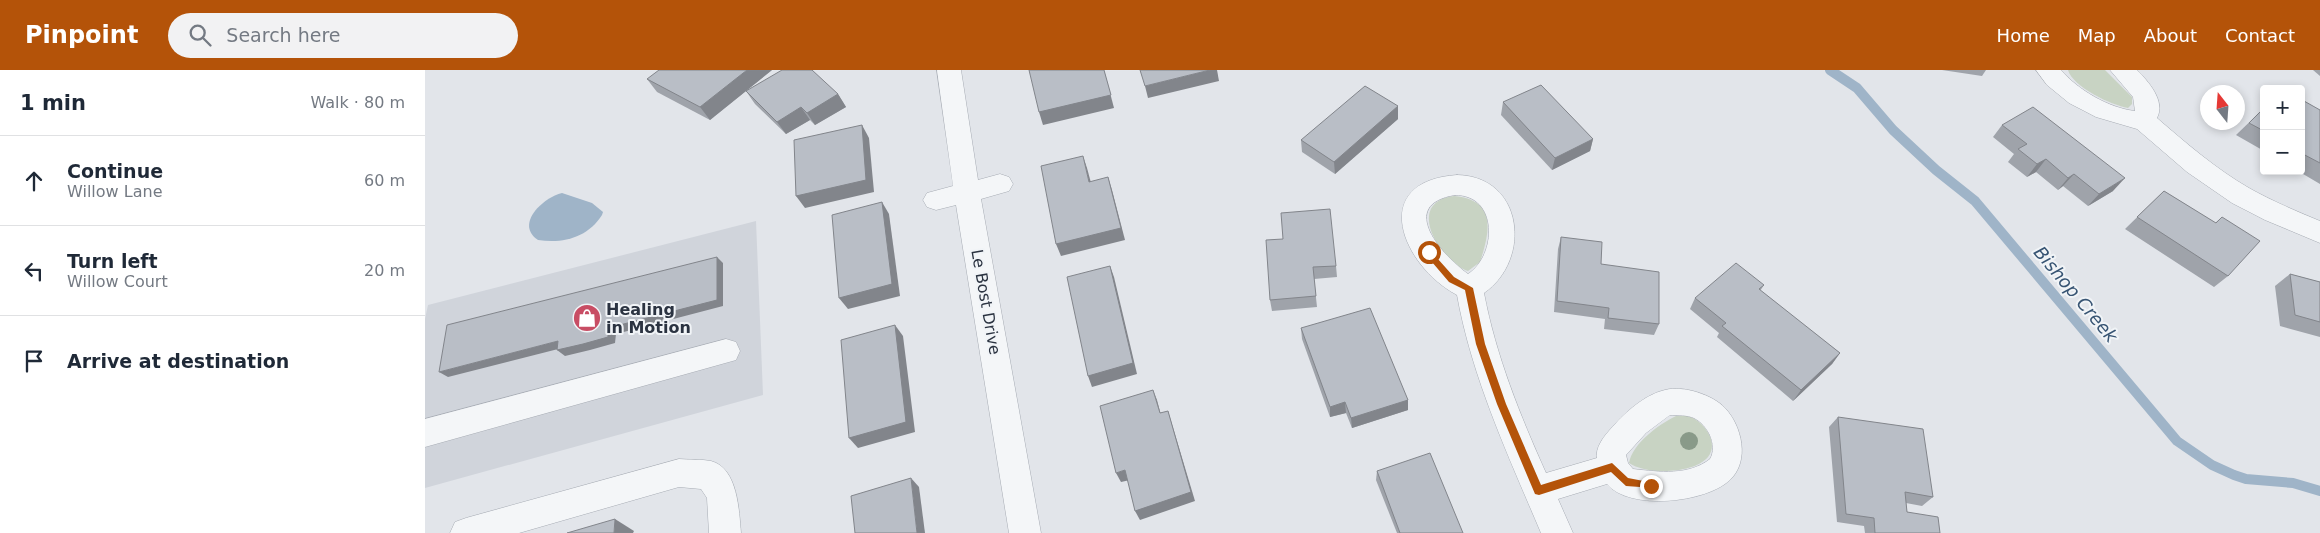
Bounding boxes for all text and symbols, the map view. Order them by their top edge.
search box [168,13,518,58]
text: Pinpoint [25,21,138,49]
icon: search [186,21,214,49]
text: Search here [226,24,341,46]
text: Home [1997,25,2050,46]
text: Map [2078,25,2116,46]
text: About [2144,25,2197,46]
text: Contact [2225,25,2295,46]
north arrow [2200,85,2245,130]
map controls [2260,85,2305,175]
button: + [2260,85,2305,130]
text: 1 min [20,91,86,115]
text: Walk · 80 m [310,93,405,112]
button: − [2260,130,2305,175]
text: Continue [67,160,163,182]
icon: ahead [20,167,48,195]
text: 60 m [364,171,405,190]
text: Willow Lane [67,182,162,201]
route start [1418,241,1441,264]
water label: Bishop Creek [2030,242,2123,347]
street label: Le Bost Drive [967,248,1005,356]
text: Turn left [67,250,158,272]
icon: left [20,257,48,285]
text: 20 m [364,261,405,280]
text: Willow Court [67,272,168,291]
place label: Healing in Motion [606,300,691,337]
shop icon: Healing in Motion [572,303,602,333]
icon: arrive [20,347,48,375]
text: Arrive at destination [67,350,289,372]
route end [1640,475,1663,498]

